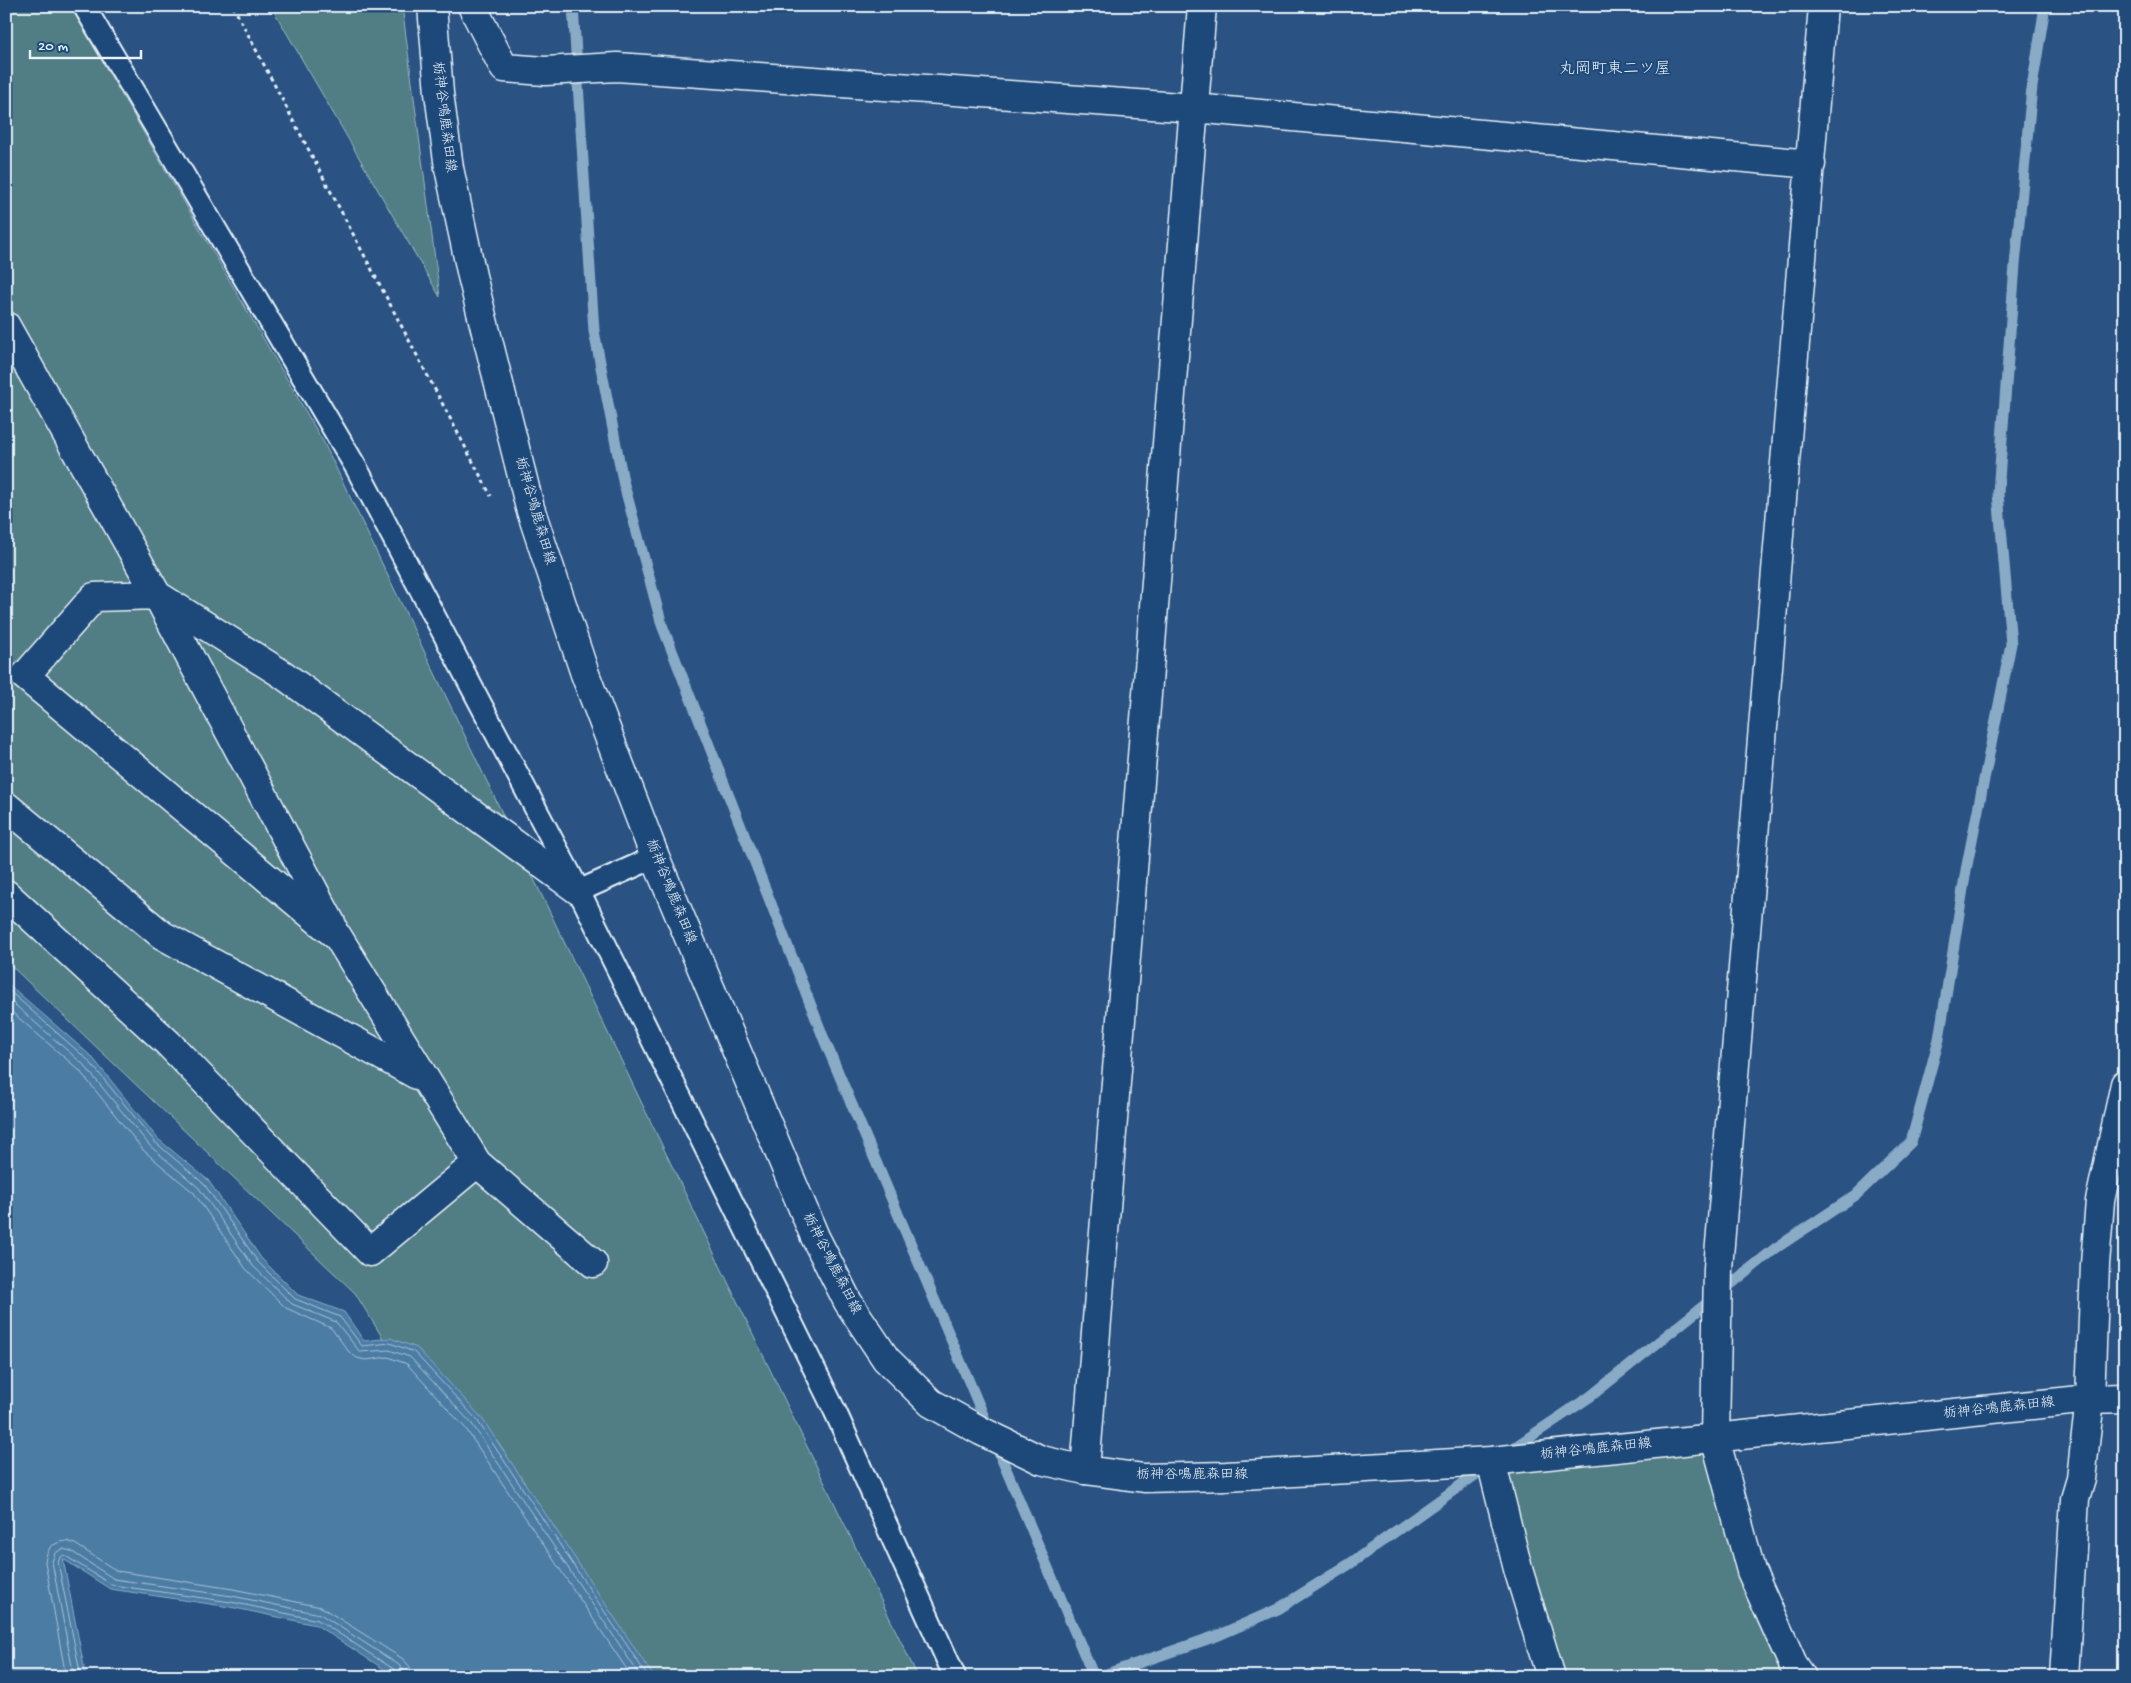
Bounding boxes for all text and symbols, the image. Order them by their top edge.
scale bar [30,28,141,60]
text: 20 m [38,38,68,56]
district label: 丸岡町東二ツ屋 [1559,59,1671,80]
street label: 栃神谷鳴鹿森田線 [428,60,458,174]
street label: 栃神谷鳴鹿森田線 [510,455,558,567]
street label: 栃神谷鳴鹿森田線 [641,837,699,947]
street label: 栃神谷鳴鹿森田線 [798,1210,864,1318]
street label: 栃神谷鳴鹿森田線 [1942,1395,2056,1423]
street label: 栃神谷鳴鹿森田線 [1539,1436,1653,1464]
street label: 栃神谷鳴鹿森田線 [1136,1467,1248,1484]

